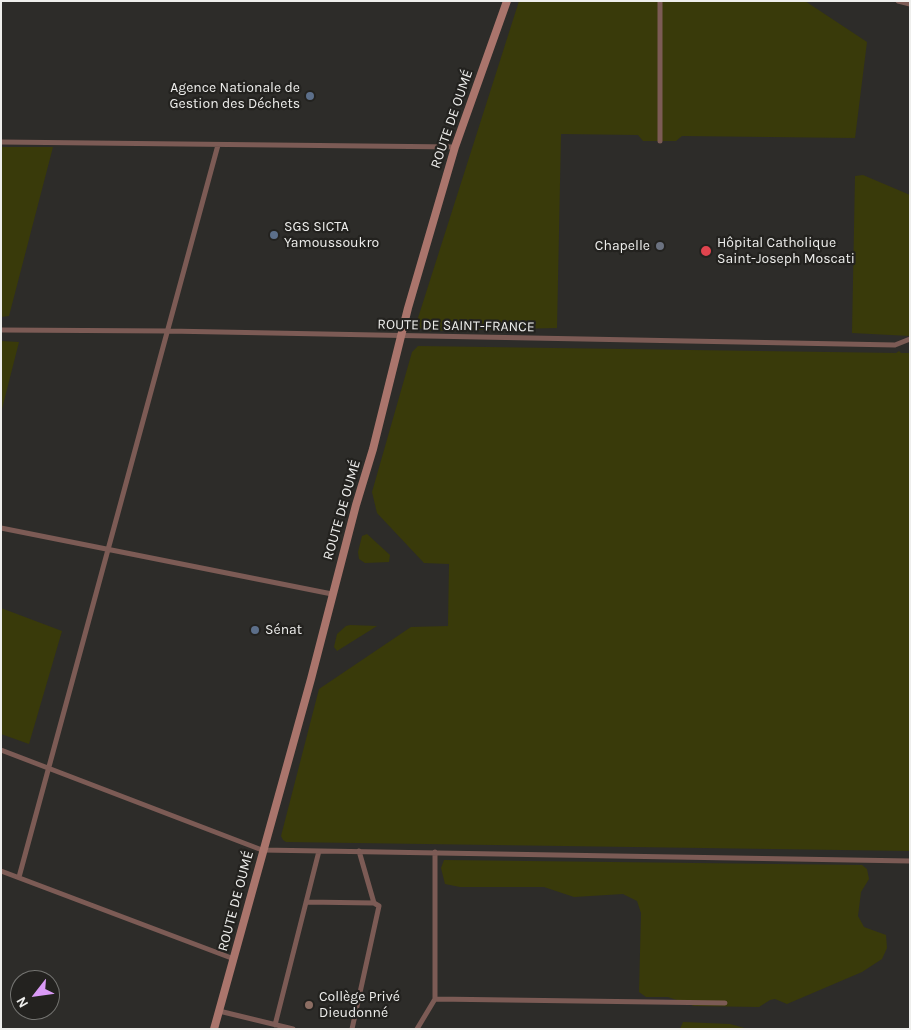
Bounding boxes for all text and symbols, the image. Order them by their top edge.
street label: ROUTE DE OUMÉ [427,67,477,171]
place label: Agence Nationale de Gestion des Déchets [169,80,300,112]
marker: Agence Nationale de Gestion des Déchets [304,90,316,102]
place label: SGS SICTA Yamoussoukro [284,219,379,252]
marker: SGS SICTA Yamoussoukro [268,229,280,241]
place label: Hôpital Catholique Saint-Joseph Moscati [717,235,855,268]
place label: Chapelle [595,238,650,254]
marker: Chapelle [654,240,666,252]
marker: Hôpital Catholique Saint-Joseph Moscati [699,244,713,258]
street label: ROUTE DE SAINT-FRANCE [377,316,535,336]
street label: ROUTE DE OUMÉ [320,458,364,562]
place label: Sénat [265,622,302,638]
marker: Sénat [249,624,261,636]
street label: ROUTE DE OUMÉ [215,849,257,953]
north arrow [10,970,60,1020]
place label: Collège Privé Dieudonné [319,989,400,1022]
text: N [13,994,32,1011]
marker: Collège Privé Dieudonné [303,999,315,1011]

